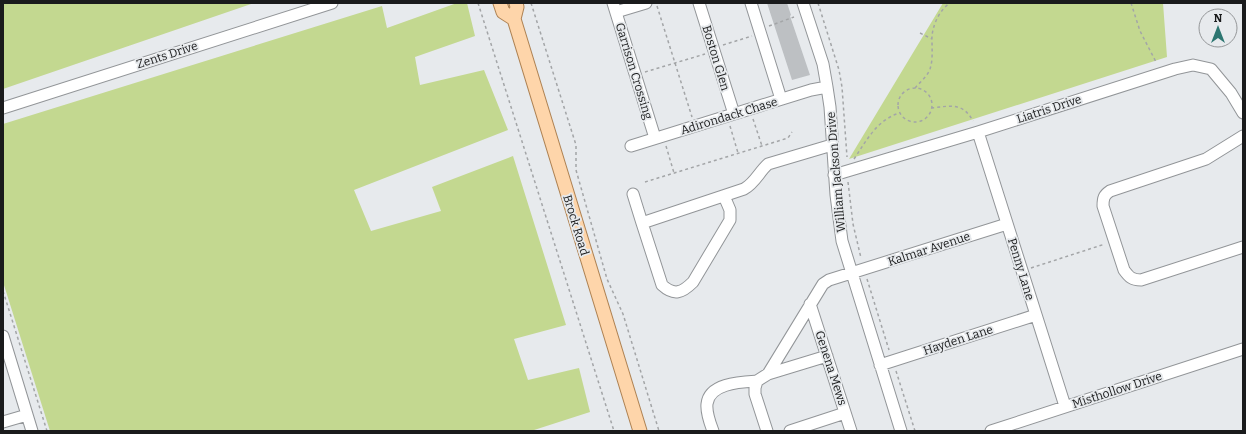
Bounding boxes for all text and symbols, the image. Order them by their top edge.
north arrow [1198,8,1238,48]
text: N [1214,12,1223,25]
street label: Garrison Crossing [613,21,655,121]
street label: Boston Glen [699,24,733,93]
street label: Zents Drive [135,39,199,71]
street label: Liatris Drive [1015,92,1083,126]
street label: Adirondack Chase [679,95,779,137]
street label: William Jackson Drive [824,111,848,233]
street label: Brock Road [560,193,592,257]
street label: Kalmar Avenue [886,229,972,269]
street label: Penny Lane [1005,236,1037,302]
street label: Hayden Lane [921,322,995,358]
street label: Genena Mews [812,329,850,407]
street label: Misthollow Drive [1070,369,1164,411]

